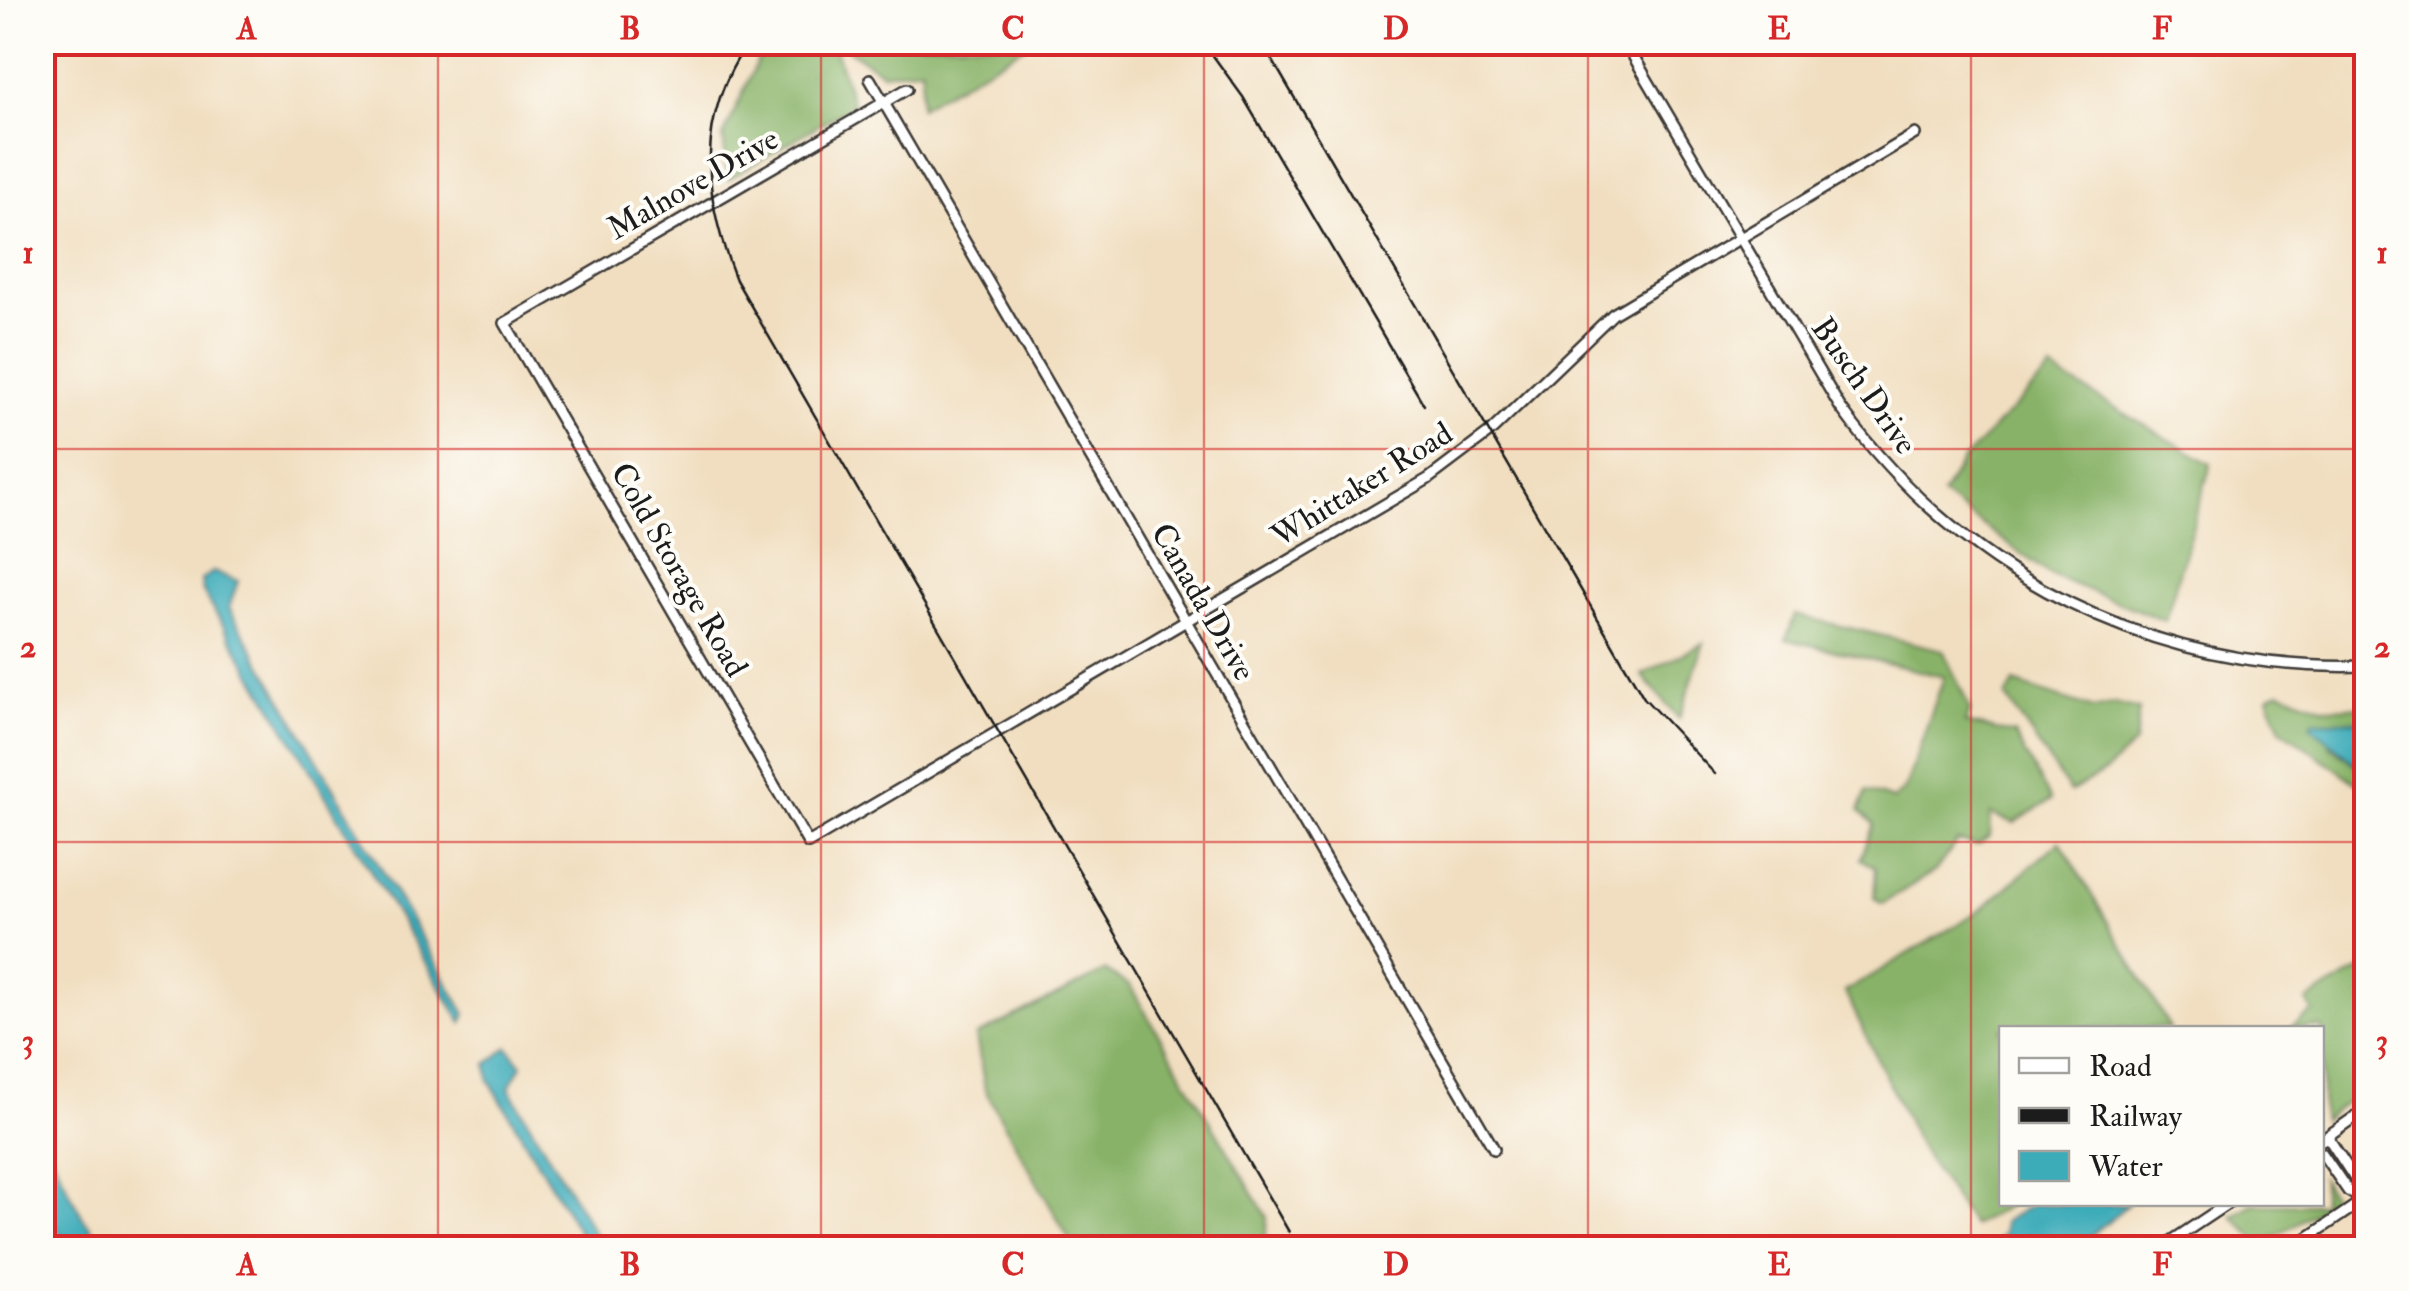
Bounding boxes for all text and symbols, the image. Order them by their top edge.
text: A [235,9,258,49]
text: B [620,9,640,49]
text: C [1001,9,1025,49]
text: D [1383,9,1409,49]
text: E [1767,9,1791,49]
text: F [2152,9,2172,49]
street label: Malnove Drive [600,119,786,249]
text: 1 [22,233,34,273]
text: 1 [2376,233,2388,273]
street label: Busch Drive [1802,310,1926,462]
street label: Whittaker Road [1263,413,1460,557]
street label: Cold Storage Road [602,456,757,684]
street label: Canada Drive [1142,516,1264,688]
text: 2 [20,627,36,667]
text: 2 [2374,627,2390,667]
text: 3 [22,1021,34,1061]
text: 3 [2376,1021,2388,1061]
legend [1999,1026,2324,1206]
text: Road [2089,1048,2152,1085]
text: Railway [2089,1098,2183,1135]
text: Water [2088,1148,2163,1185]
text: A [235,1245,258,1285]
text: B [620,1245,640,1285]
text: C [1001,1245,1025,1285]
text: D [1383,1245,1409,1285]
text: E [1767,1245,1791,1285]
text: F [2152,1245,2172,1285]

